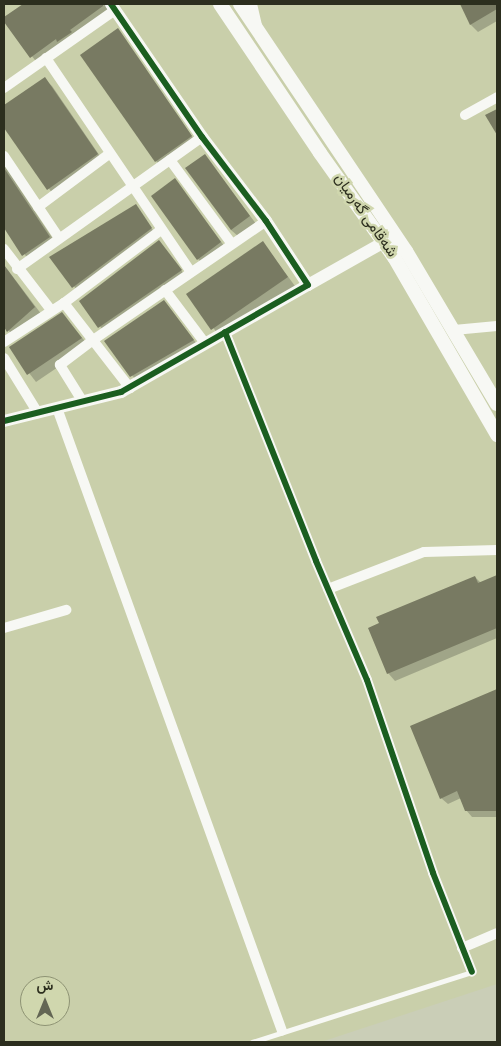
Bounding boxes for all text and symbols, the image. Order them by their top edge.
street label: شەقامی گەرمیان [330,171,400,261]
north arrow [20,976,70,1026]
text: ش [37,978,53,995]

